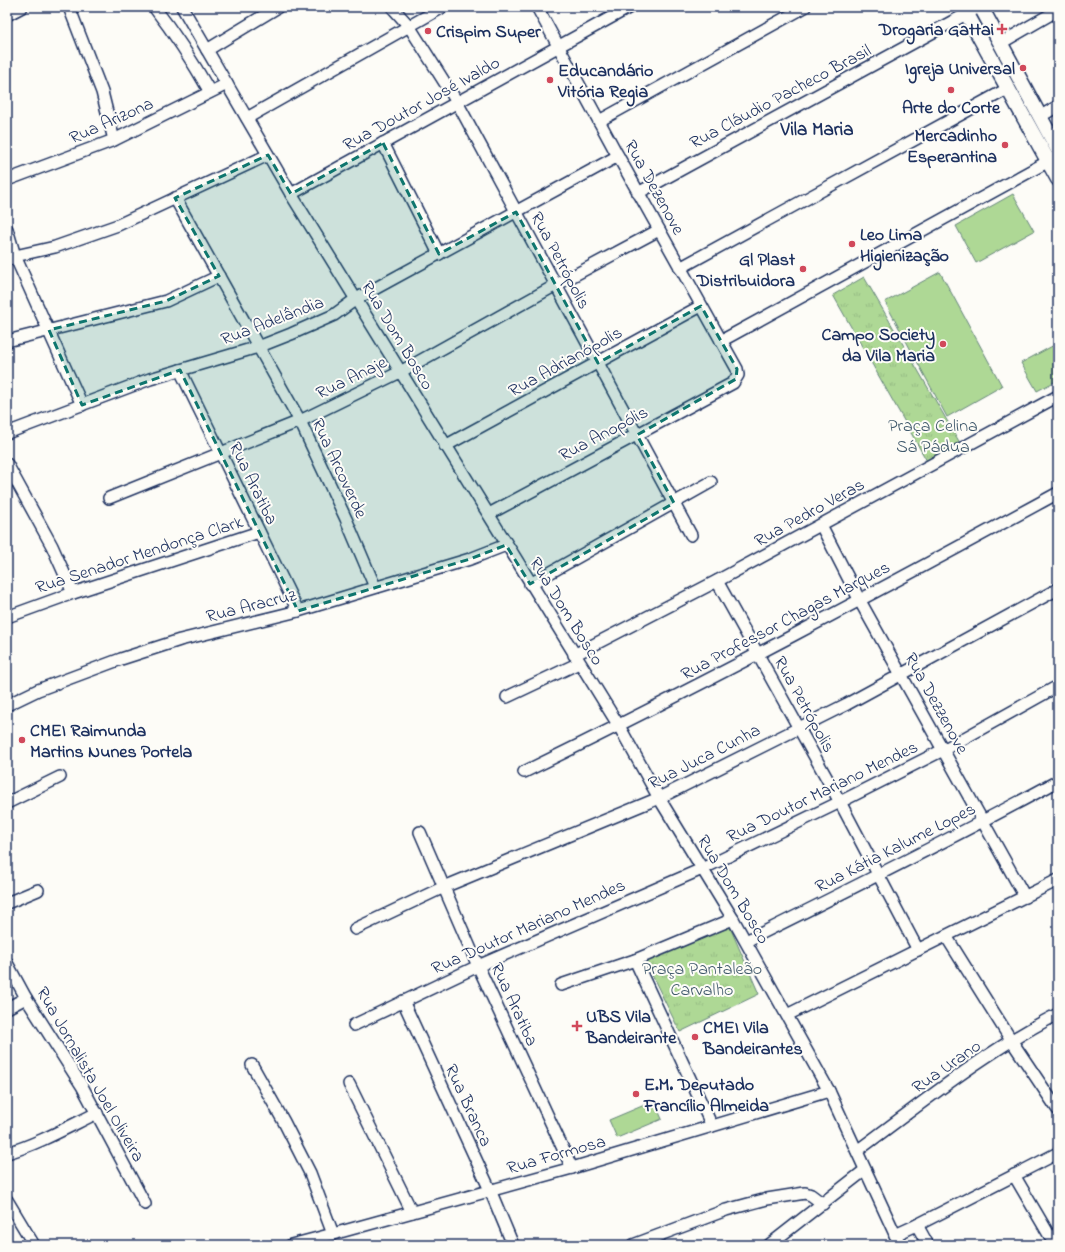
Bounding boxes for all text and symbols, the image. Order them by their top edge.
place label: Drogaria Gattai [878,18,994,45]
place label: Crispim Super [436,20,541,46]
marker: Drogaria Gattai [997,24,1007,34]
marker: Crispim Super [423,26,433,36]
street label: Rua Cláudio Pacheco Brasil [686,39,876,157]
street label: Rua Doutor José Ivaldo [339,51,505,159]
place label: Igreja Universal [905,57,1015,84]
place label: Educandário Vitória Regia [557,59,653,107]
marker: Igreja Universal [1018,63,1028,73]
marker: Educandário Vitória Regia [545,75,555,85]
marker: Arte do Corte [946,85,956,95]
street label: Rua Arizona [65,92,158,152]
place label: Arte do Corte [902,96,1001,122]
district label: Vila Maria [780,117,853,144]
place label: Mercadinho Esperantina [907,124,997,171]
street label: Rua Dezenove [616,136,691,241]
marker: Mercadinho Esperantina [1000,140,1010,150]
street label: Rua Petrópolis [523,208,596,314]
place label: Leo Lima Higienização [860,223,949,271]
marker: Leo Lima Higienização [847,239,857,249]
place label: Gl Plast Distribuidora [696,248,796,295]
marker: Gl Plast Distribuidora [798,264,808,274]
street label: Rua Dom Bosco [353,276,439,396]
street label: Rua Adelândia [217,290,328,353]
street label: Rua Adrianópolis [504,321,628,405]
place label: Campo Society da Vila Maria [822,323,935,370]
marker: Campo Society da Vila Maria [938,339,948,349]
street label: Rua Anaje [312,350,392,407]
street label: Rua Anopólis [555,400,653,469]
park label: Praça Celina Sá Pádua [888,414,978,461]
street label: Rua Arcoverde [304,415,373,524]
street label: Rua Aratiba [221,438,283,530]
street label: Rua Pedro Veras [750,473,870,555]
street label: Rua Senador Mendonça Clark [33,510,247,602]
street label: Rua Dom Bosco [522,553,609,671]
street label: Rua Professor Chagas Marques [677,555,896,689]
street label: Rua Aracruz [204,583,300,631]
street label: Rua Dezzenove [897,648,974,760]
street label: Rua Petrópolis [766,652,841,758]
street label: Rua Juca Cunha [644,718,766,797]
place label: CMEI Raimunda Martins Nunes Portela [30,719,192,766]
marker: CMEI Raimunda Martins Nunes Portela [17,735,27,745]
street label: Rua Doutor Mariano Mendes [723,735,923,850]
street label: Rua Kátia Kalume Lopes [811,797,981,901]
street label: Rua Dom Bosco [689,830,775,950]
street label: Rua Doutor Mariano Mendes [428,873,630,982]
park label: Praça Pantaleão Carvalho [642,957,762,1004]
street label: Rua Aratiba [483,959,544,1051]
street label: Rua Jornalista Joel Oliveira [28,983,150,1167]
place label: UBS Vila Bandeirante [585,1005,677,1052]
place label: CMEI Vila Bandeirantes [702,1016,803,1063]
marker: UBS Vila Bandeirante [571,1020,583,1032]
marker: CMEI Vila Bandeirantes [690,1032,700,1042]
street label: Rua Urano [907,1034,987,1101]
street label: Rua Branca [437,1060,498,1151]
place label: E.M. Deputado Francílio Almeida [643,1073,769,1120]
marker: E.M. Deputado Francílio Almeida [631,1089,641,1099]
street label: Rua Formosa [504,1129,609,1182]

